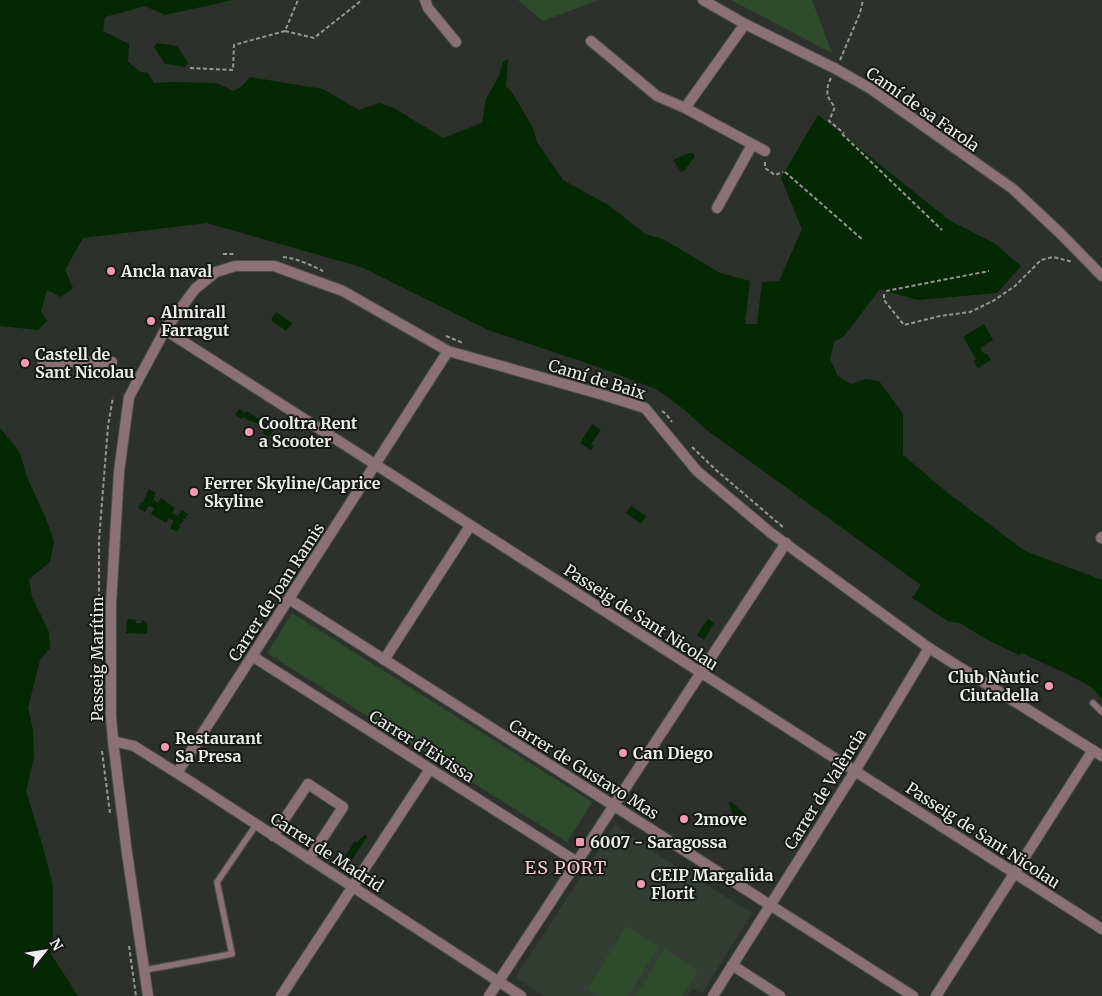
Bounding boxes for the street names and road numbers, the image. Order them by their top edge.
street label: Camí de sa Farola [863,62,984,156]
street label: Camí de Baix [546,355,648,403]
street label: Carrer de Joan Ramis [224,519,328,665]
street label: Passeig de Sant Nicolau [560,560,722,674]
street label: Passeig Marítim [87,596,107,722]
street label: Carrer d'Eivissa [366,706,479,787]
street label: Carrer de Gustavo Mas [505,715,663,823]
street label: Carrer de València [780,725,870,853]
street label: Passeig de Sant Nicolau [902,778,1064,892]
street label: Carrer de Madrid [267,808,388,896]

